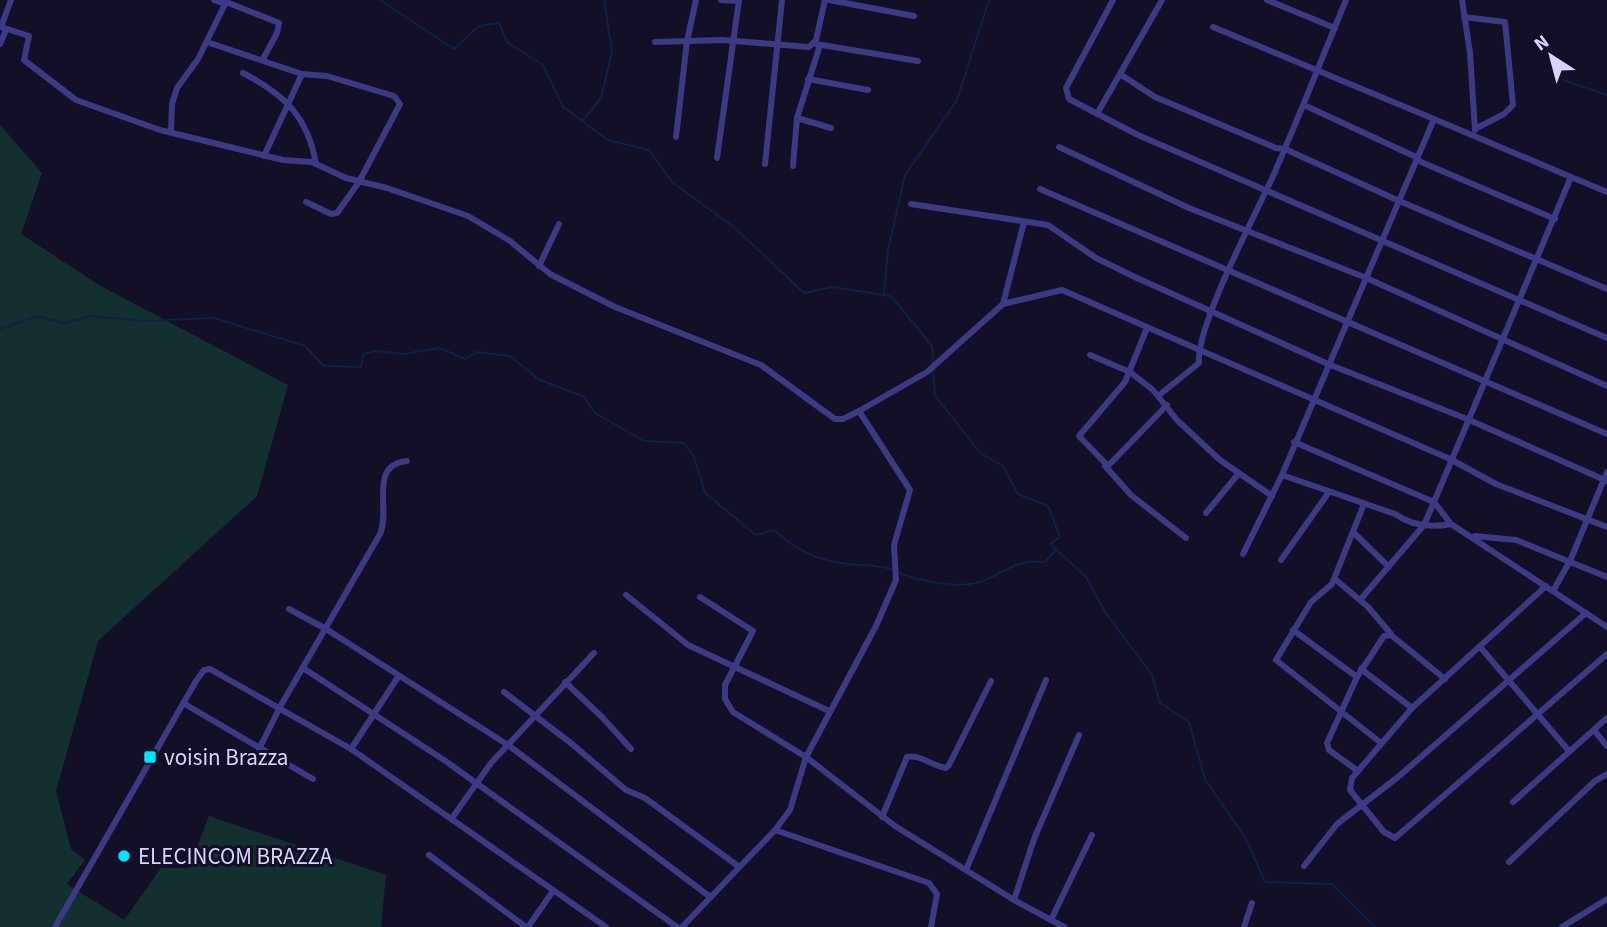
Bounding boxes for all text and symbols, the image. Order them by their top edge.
north arrow [1516,21,1586,91]
text: N [1529,29,1555,58]
place label: voisin Brazza [164,741,288,774]
marker: voisin Brazza [142,749,158,765]
place label: ELECINCOM BRAZZA [138,840,333,873]
marker: ELECINCOM BRAZZA [116,848,132,864]

